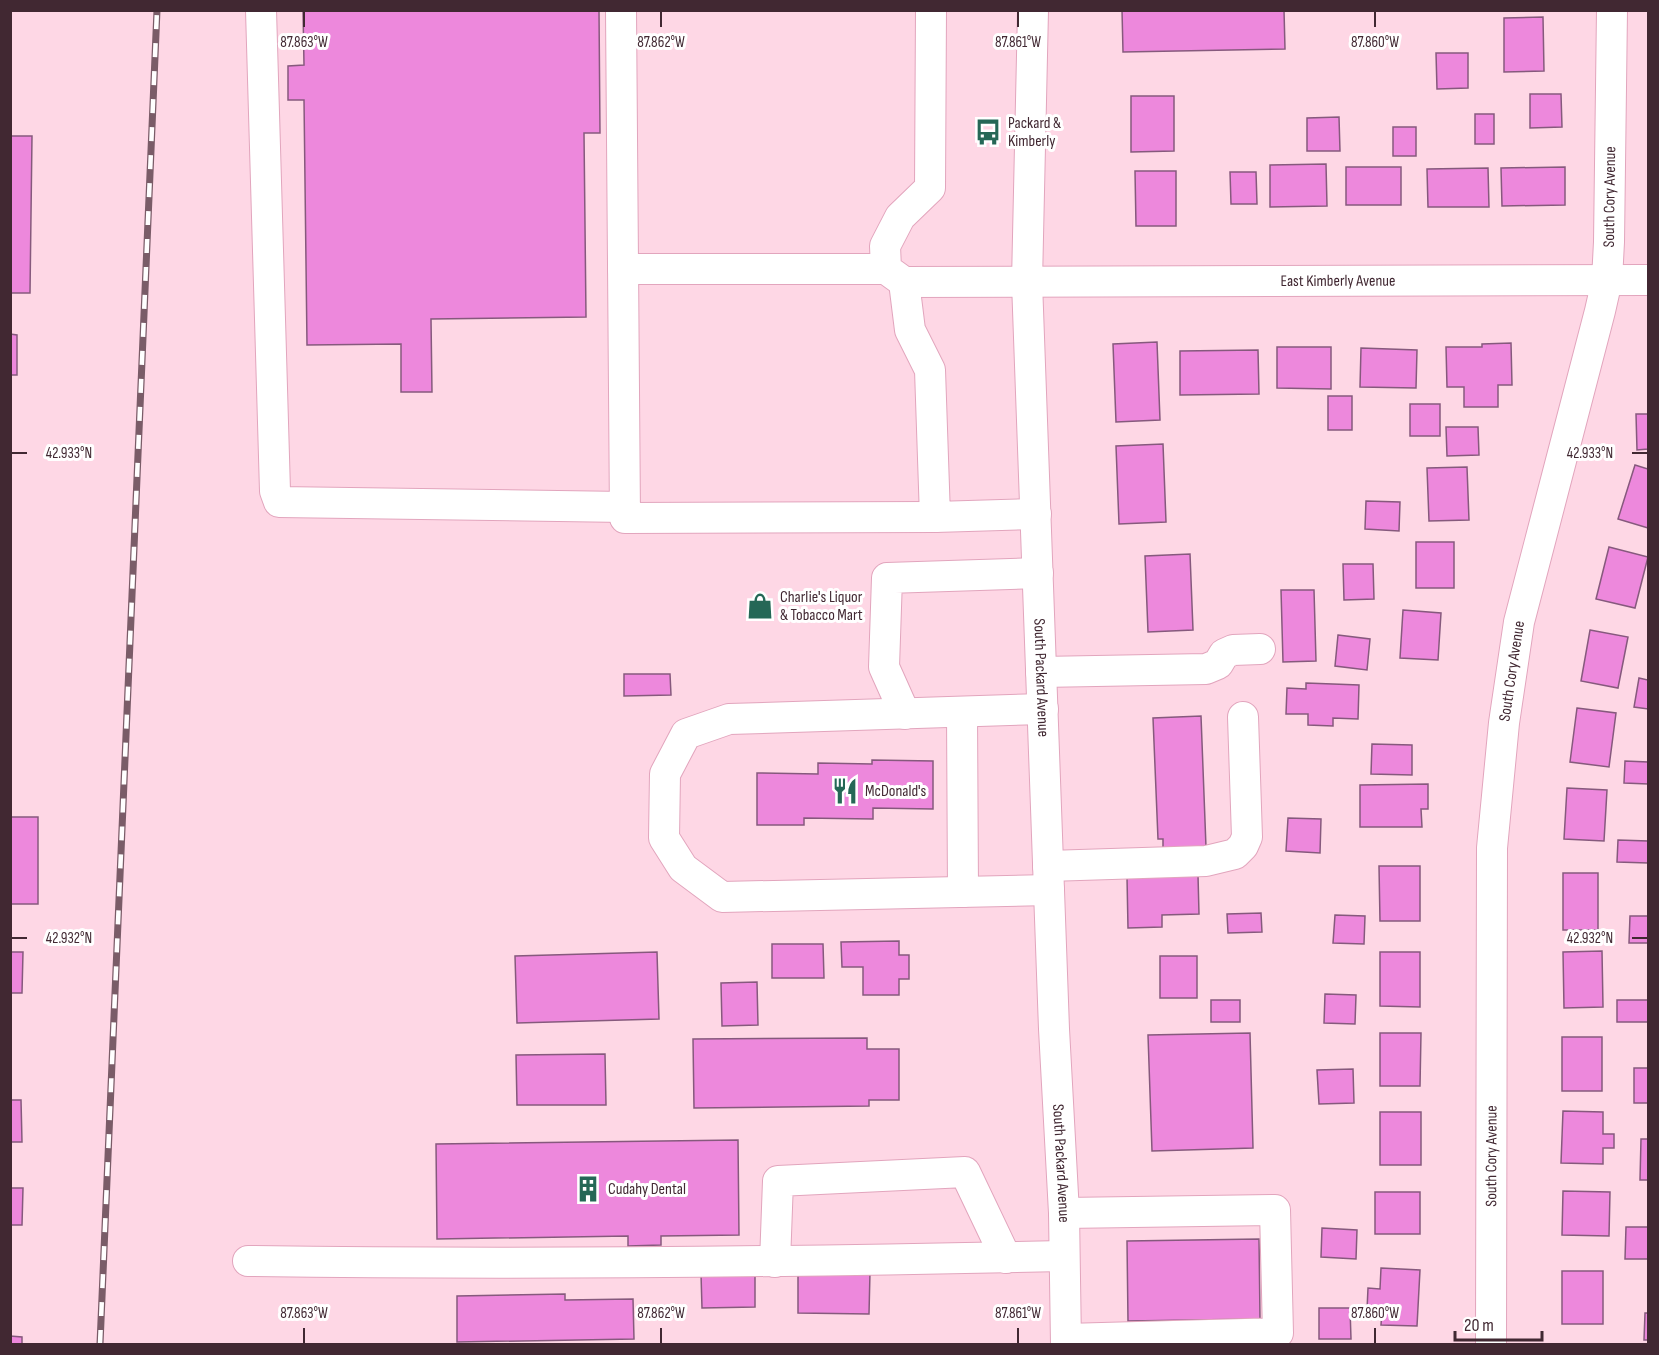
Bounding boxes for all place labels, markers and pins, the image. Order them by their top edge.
place label: Packard & Kimberly [1008,114,1061,151]
bus stop icon: Packard & Kimberly [973,117,1003,147]
place label: Charlie's Liquor & Tobacco Mart [780,588,863,625]
shop icon: Charlie's Liquor & Tobacco Mart [745,591,775,621]
restaurant icon: McDonald's [830,776,860,806]
place label: McDonald's [865,782,927,801]
building icon: Cudahy Dental [573,1174,603,1204]
place label: Cudahy Dental [608,1180,686,1199]

